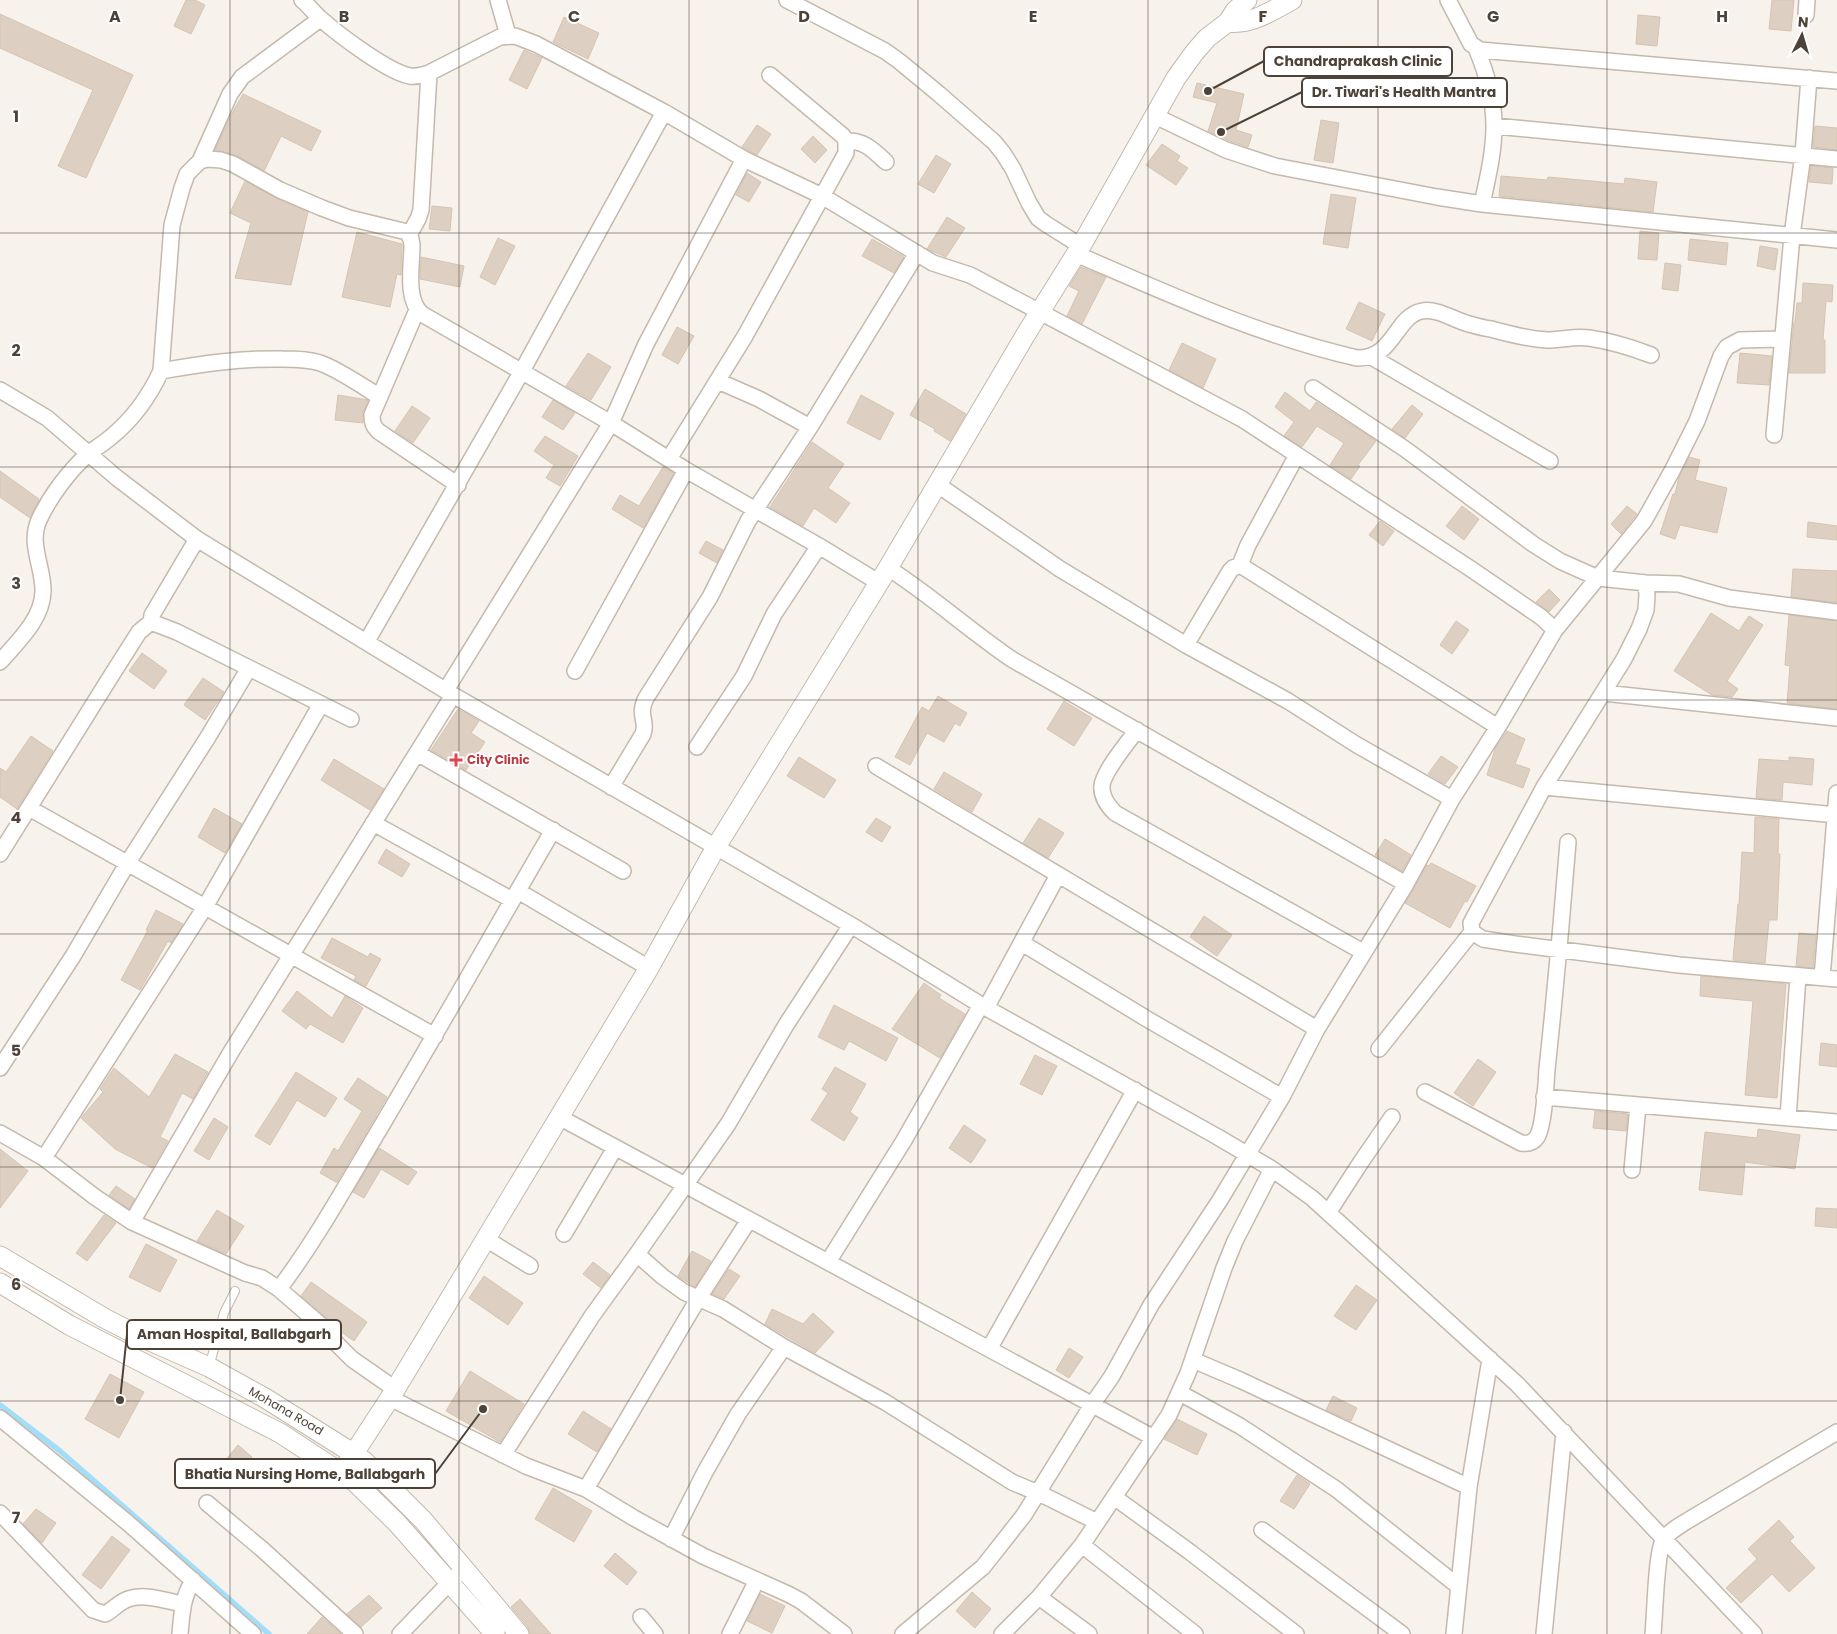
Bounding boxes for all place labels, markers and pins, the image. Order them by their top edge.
callout: Chandraprakash Clinic [1264,47,1452,76]
callout: Dr. Tiwari's Health Mantra [1302,78,1507,107]
place label: City Clinic [467,751,530,768]
marker: City Clinic [449,753,463,767]
callout: Aman Hospital, Ballabgarh [127,1320,341,1349]
callout: Bhatia Nursing Home, Ballabgarh [175,1459,435,1488]

